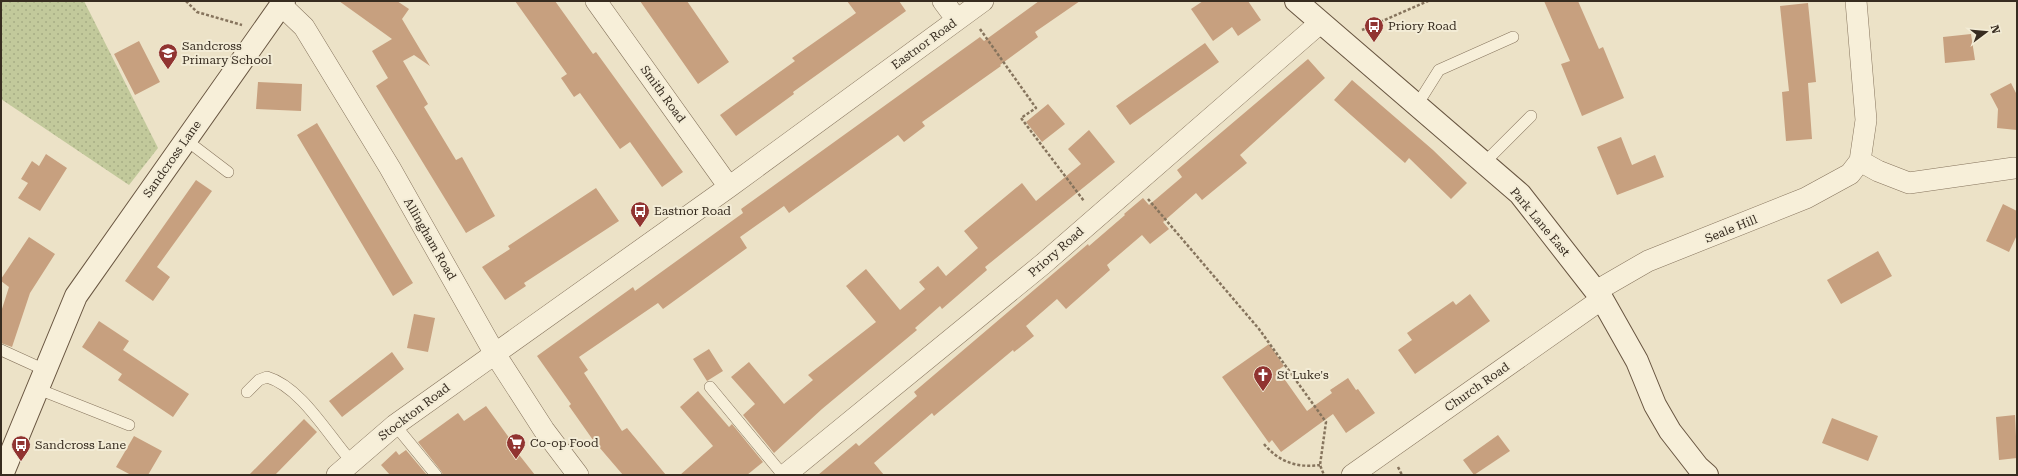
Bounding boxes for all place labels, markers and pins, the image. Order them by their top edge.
bus stop icon: Priory Road [1363,15,1385,43]
place label: Priory Road [1388,19,1457,33]
place label: Sandcross Primary School [182,39,272,67]
school or university icon: Sandcross Primary School [157,42,179,70]
bus stop icon: Eastnor Road [629,200,651,228]
place label: Eastnor Road [654,204,731,218]
church icon: St Luke's [1252,364,1274,392]
place label: St Luke's [1277,368,1329,382]
supermarket icon: Co-op Food [505,432,527,460]
bus stop icon: Sandcross Lane [10,434,32,462]
place label: Co-op Food [530,436,599,450]
place label: Sandcross Lane [35,438,127,452]

